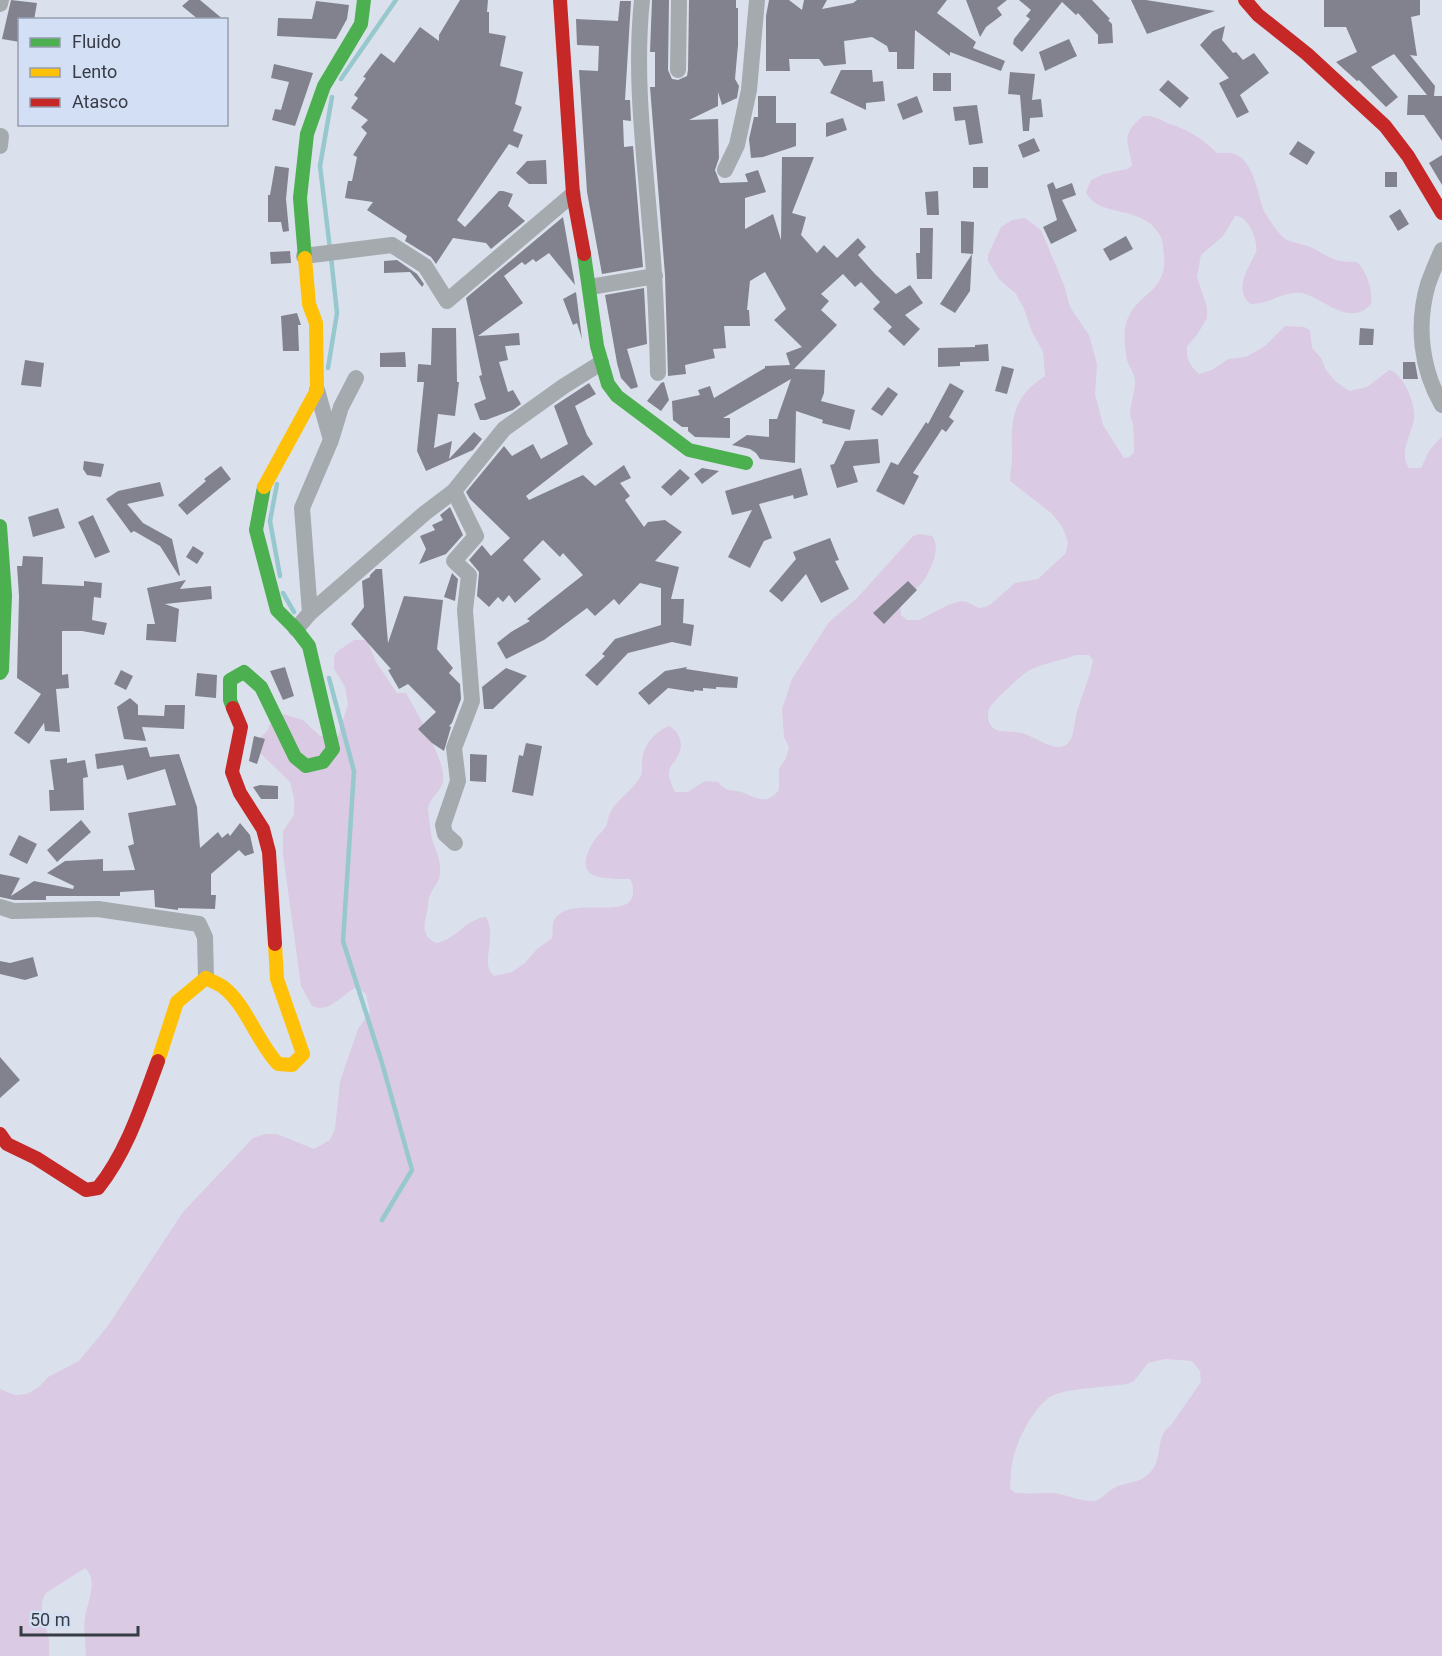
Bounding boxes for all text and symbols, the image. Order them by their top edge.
legend [18,18,228,126]
text: Fluido [72,31,121,52]
text: Lento [72,61,117,82]
text: Atasco [72,91,128,112]
scale bar [21,1599,138,1637]
text: 50 m [30,1609,70,1630]

